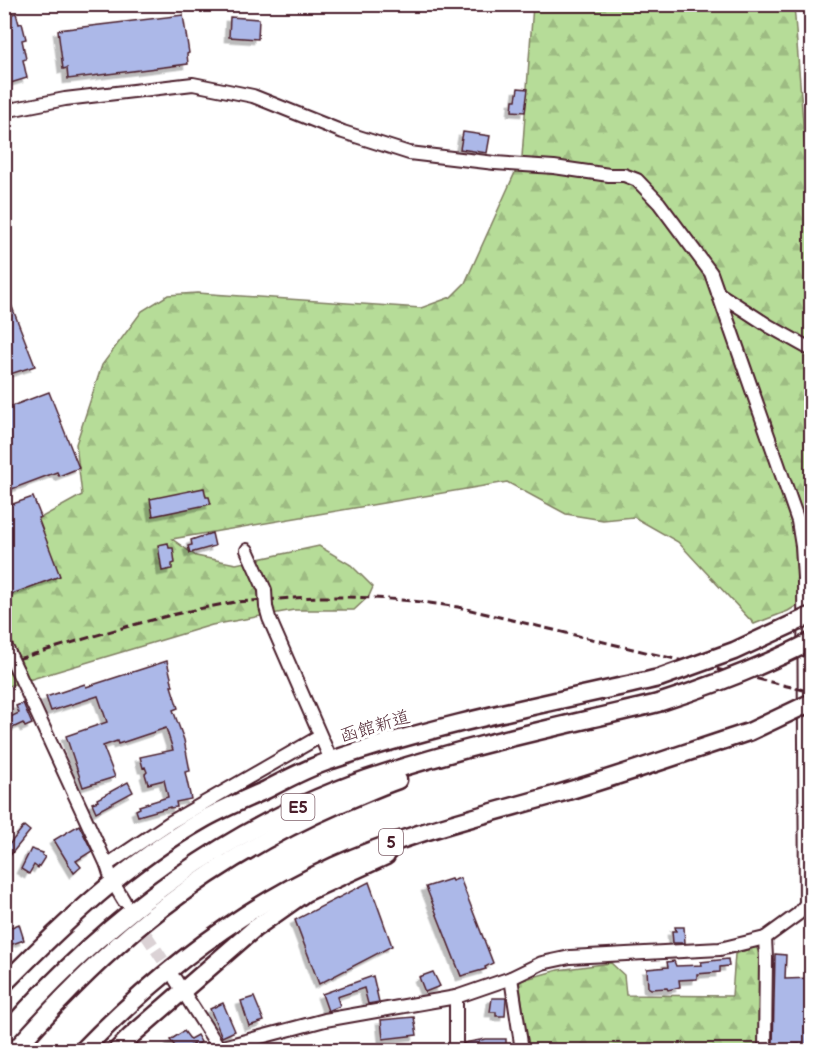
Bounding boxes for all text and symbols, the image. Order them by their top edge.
street label: 函館新道 [338,706,413,747]
road number: E5 [282,794,314,820]
road number: 5 [379,829,403,855]

